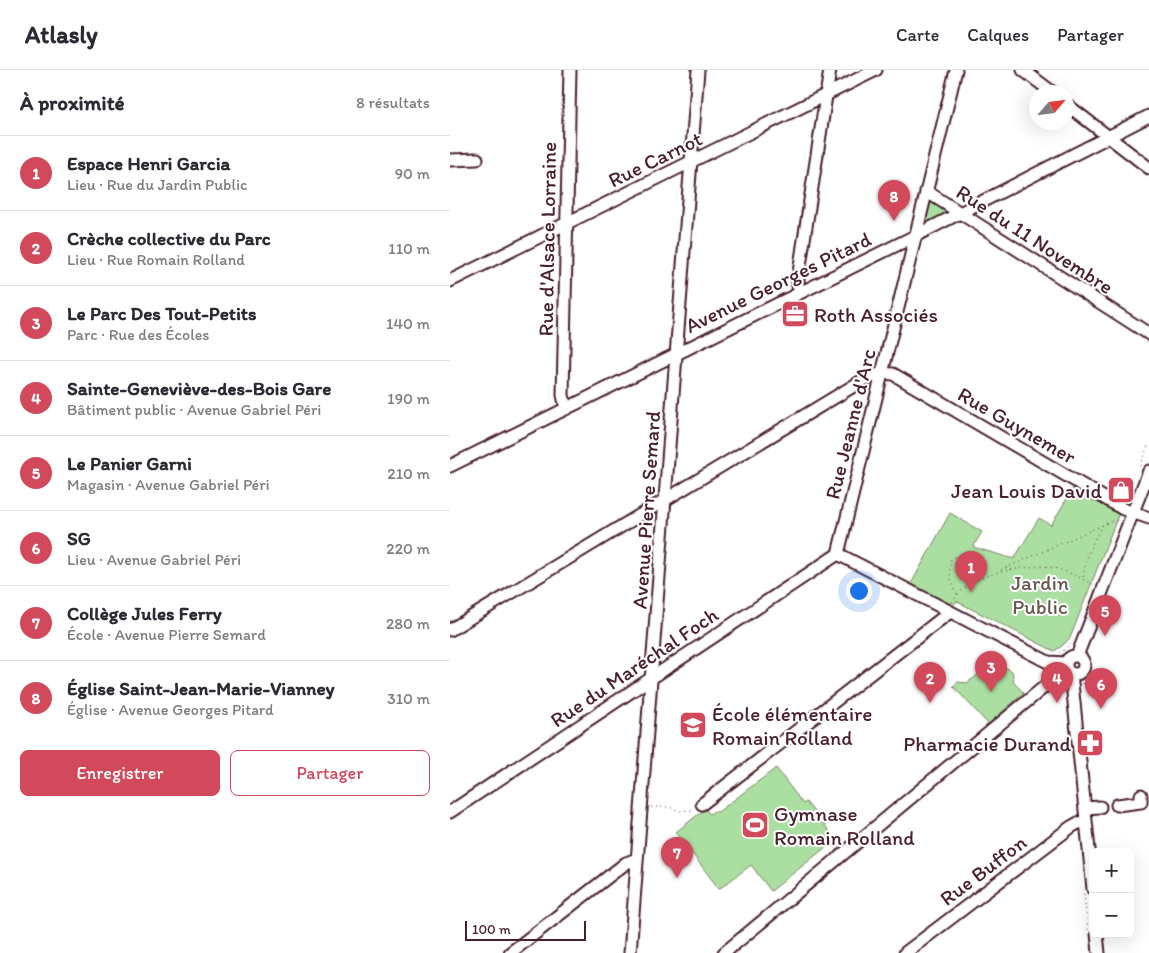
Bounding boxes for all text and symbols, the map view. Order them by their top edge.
text: Atlasly [25,20,98,49]
text: Carte [896,24,939,46]
text: Calques [967,24,1029,46]
text: Partager [1057,24,1124,46]
north arrow [1029,85,1074,130]
text: À proximité [20,90,125,115]
text: 8 résultats [356,93,430,112]
street label: Rue Carnot [604,125,706,192]
street label: Rue d'Alsace Lorraine [533,141,561,337]
text: Espace Henri Garcia [67,152,230,175]
text: 1 [32,164,40,183]
text: 90 m [395,164,430,183]
text: Lieu · Rue du Jardin Public [67,175,248,194]
street label: Rue du 11 Novembre [952,179,1118,299]
pin: 8 [878,180,910,221]
street label: Avenue Georges Pitard [681,226,876,338]
text: Crèche collective du Parc [67,227,271,250]
text: 2 [32,239,40,258]
text: 110 m [388,239,430,258]
text: Lieu · Rue Romain Rolland [67,250,245,269]
office icon: Roth Associés [780,299,810,329]
text: Le Parc Des Tout-Petits [67,302,256,325]
place label: Roth Associés [814,302,938,327]
text: 3 [32,314,40,333]
text: 140 m [386,314,430,333]
text: Parc · Rue des Écoles [67,325,209,344]
street label: Rue Jeanne d'Arc [819,346,881,502]
text: Sainte-Geneviève-des-Bois Gare [67,377,331,400]
street label: Rue Guynemer [953,381,1081,469]
text: 4 [31,389,41,408]
text: 190 m [387,389,430,408]
text: Bâtiment public · Avenue Gabriel Péri [67,400,321,419]
street label: Avenue Pierre Semard [627,410,665,610]
text: Le Panier Garni [67,452,192,475]
text: 5 [32,464,40,483]
text: 210 m [387,464,430,483]
text: Magasin · Avenue Gabriel Péri [67,475,270,494]
shop icon: Jean Louis David [1106,475,1136,505]
place label: Jean Louis David [951,478,1102,503]
text: SG [67,527,91,550]
text: 6 [32,539,40,558]
text: 220 m [386,539,430,558]
text: Lieu · Avenue Gabriel Péri [67,550,241,569]
pin: 1 [955,551,987,592]
park label: Jardin Public [1011,570,1069,619]
your location [846,578,872,604]
pin: 5 [1089,595,1121,636]
street label: Rue du Maréchal Foch [545,601,723,732]
text: Collège Jules Ferry [67,602,222,625]
text: 7 [32,614,40,633]
text: 280 m [386,614,430,633]
text: École · Avenue Pierre Semard [67,625,266,644]
pin: 3 [975,651,1007,692]
pin: 2 [914,662,946,703]
pin: 4 [1041,662,1073,703]
pin: 6 [1085,668,1117,709]
text: Église Saint-Jean-Marie-Vianney [67,677,335,700]
text: 8 [32,689,40,708]
text: 310 m [387,689,430,708]
text: Église · Avenue Georges Pitard [67,700,274,719]
place label: École élémentaire Romain Rolland [712,701,872,750]
school or university icon: École élémentaire Romain Rolland [678,710,708,740]
pharmacy icon: Pharmacie Durand [1075,728,1105,758]
place label: Pharmacie Durand [903,731,1071,756]
button: Enregistrer [20,750,220,796]
button: Partager [230,750,430,796]
place label: Gymnase Romain Rolland [774,801,915,850]
sports icon: Gymnase Romain Rolland [740,810,770,840]
street label: Rue Buffon [935,829,1031,911]
pin: 7 [661,837,693,878]
map controls [1089,848,1134,938]
button: + [1089,848,1134,893]
button: − [1089,893,1134,938]
scale bar [465,918,586,941]
text: 100 m [472,921,511,938]

